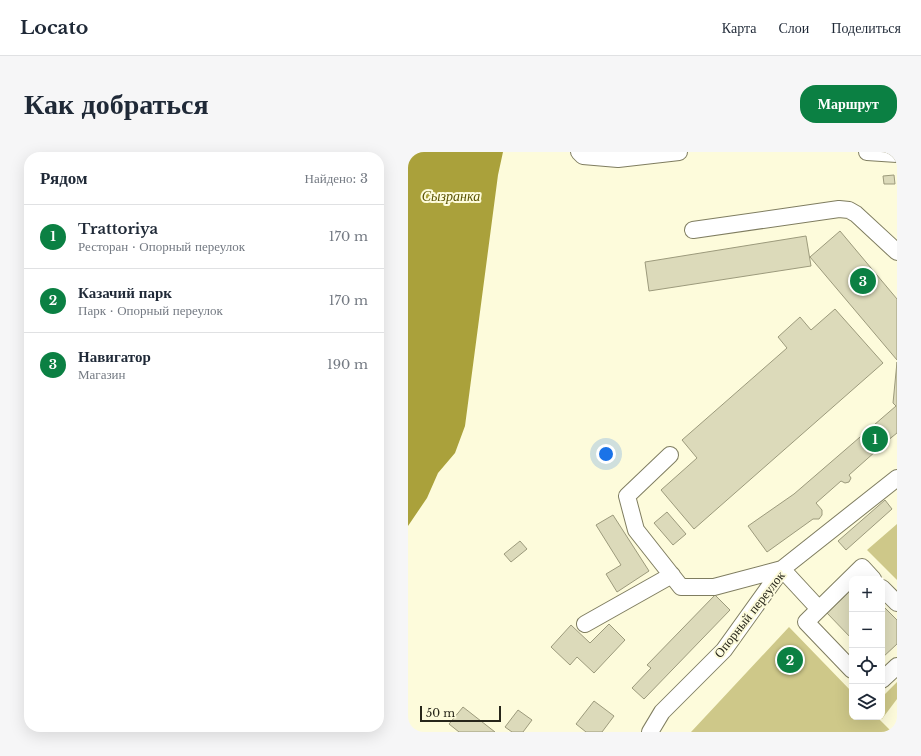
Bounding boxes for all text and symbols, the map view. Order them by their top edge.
text: Locato [20,16,88,39]
text: Карта [722,19,756,37]
text: Слои [778,19,809,37]
text: Поделиться [831,19,901,37]
button: Маршрут [800,85,897,123]
text: Как добраться [24,87,209,122]
text: Рядом [40,168,88,189]
text: Найдено: 3 [305,170,368,187]
water label: Сызранка [422,187,480,205]
text: Trattoriya [78,219,158,238]
text: 1 [50,228,56,245]
text: 170 m [329,228,368,245]
text: Ресторан · Опорный переулок [78,238,245,255]
pin: 3 [850,266,876,296]
text: Казачий парк [78,283,172,302]
text: 2 [49,292,57,309]
text: 170 m [329,292,368,309]
text: Парк · Опорный переулок [78,302,223,319]
text: Навигатор [78,347,151,366]
text: 3 [49,356,57,373]
text: 190 m [327,356,368,373]
text: Магазин [78,366,125,383]
pin: 1 [862,424,888,454]
your location [596,444,616,464]
street label: Опорный переулок [710,567,789,661]
map controls [849,576,885,720]
button: + [849,576,885,612]
button: − [849,612,885,648]
pin: 2 [777,645,803,675]
button: locate [849,648,885,684]
button: layers [849,684,885,720]
scale bar [420,704,501,723]
text: 50 m [426,706,455,720]

